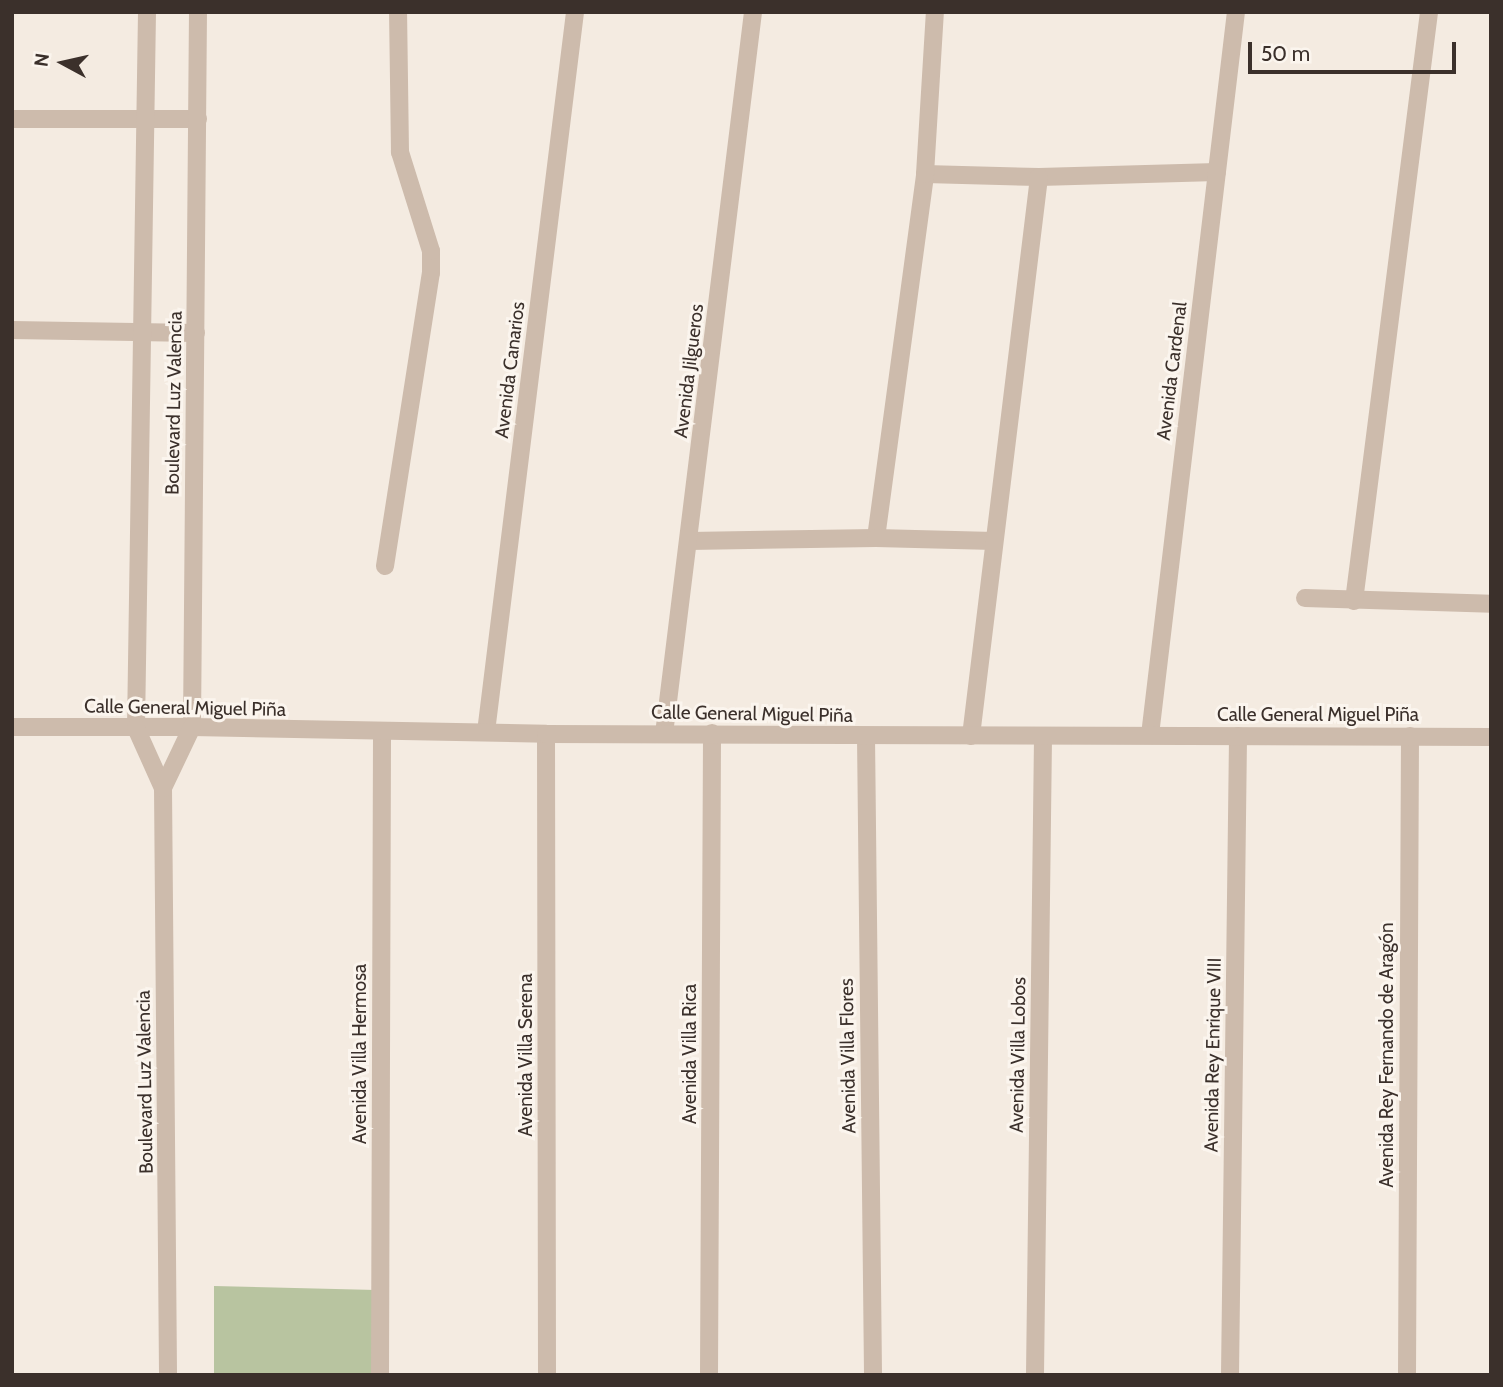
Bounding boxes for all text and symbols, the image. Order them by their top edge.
north arrow [28,28,98,98]
scale bar [1251,28,1459,72]
text: 50 m [1261,41,1310,66]
text: N [29,52,54,68]
street label: Avenida Canarios [490,300,530,440]
street label: Avenida Cardenal [1152,300,1192,442]
street label: Avenida Jilgueros [669,303,709,439]
street label: Boulevard Luz Valencia [161,311,187,495]
street label: Calle General Miguel Piña [84,695,286,721]
street label: Calle General Miguel Piña [651,701,853,727]
street label: Calle General Miguel Piña [1217,704,1419,726]
street label: Avenida Rey Fernando de Aragón [1376,922,1398,1188]
street label: Avenida Rey Enrique VIII [1200,957,1226,1153]
street label: Avenida Villa Hermosa [349,964,371,1144]
street label: Avenida Villa Serena [515,973,537,1137]
street label: Avenida Villa Lobos [1005,977,1031,1133]
street label: Avenida Villa Flores [835,978,861,1134]
street label: Avenida Villa Rica [679,984,701,1124]
street label: Boulevard Luz Valencia [132,990,158,1174]

